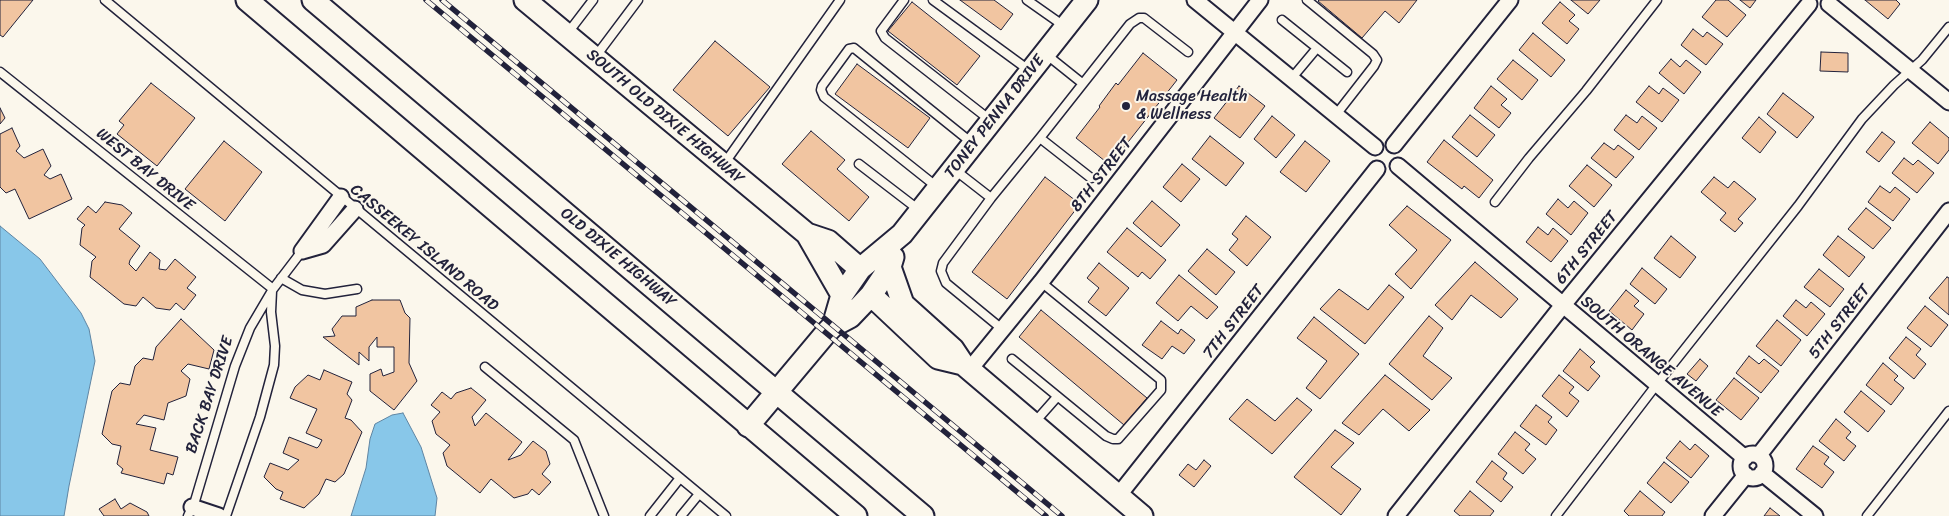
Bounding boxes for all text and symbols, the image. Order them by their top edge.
street label: SOUTH OLD DIXIE HIGHWAY [582,45,748,189]
street label: TONEY PENNA DRIVE [941,51,1049,183]
place label: Massage Health & Wellness [1136,87,1247,125]
marker: Massage Health & Wellness [1120,100,1132,112]
street label: WEST BAY DRIVE [92,124,198,216]
street label: 8TH STREET [1067,134,1137,216]
street label: CASSEEKEY ISLAND ROAD [346,180,502,316]
street label: OLD DIXIE HIGHWAY [556,204,680,312]
street label: 6TH STREET [1552,208,1622,288]
street label: 7TH STREET [1199,281,1269,363]
street label: 5TH STREET [1805,281,1875,363]
street label: SOUTH ORANGE AVENUE [1576,292,1726,422]
street label: BACK BAY DRIVE [182,334,238,456]

